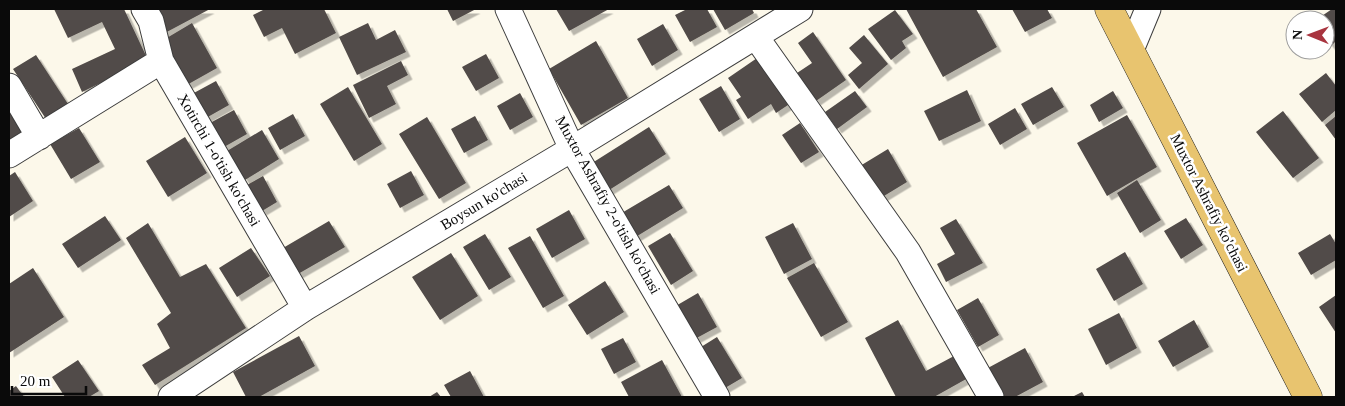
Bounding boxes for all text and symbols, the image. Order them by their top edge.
north arrow [1285,10,1335,60]
text: N [1290,30,1305,40]
street label: Xotirchi 1-o'tish ko'chasi [174,91,264,229]
street label: Muxtor Ashrafiy 2-o'tish ko'chasi [552,113,664,297]
street label: Muxtor Ashrafiy ko'chasi [1167,131,1251,275]
street label: Boysun ko'chasi [438,169,530,233]
scale bar [12,364,86,396]
text: 20 m [20,373,51,389]

